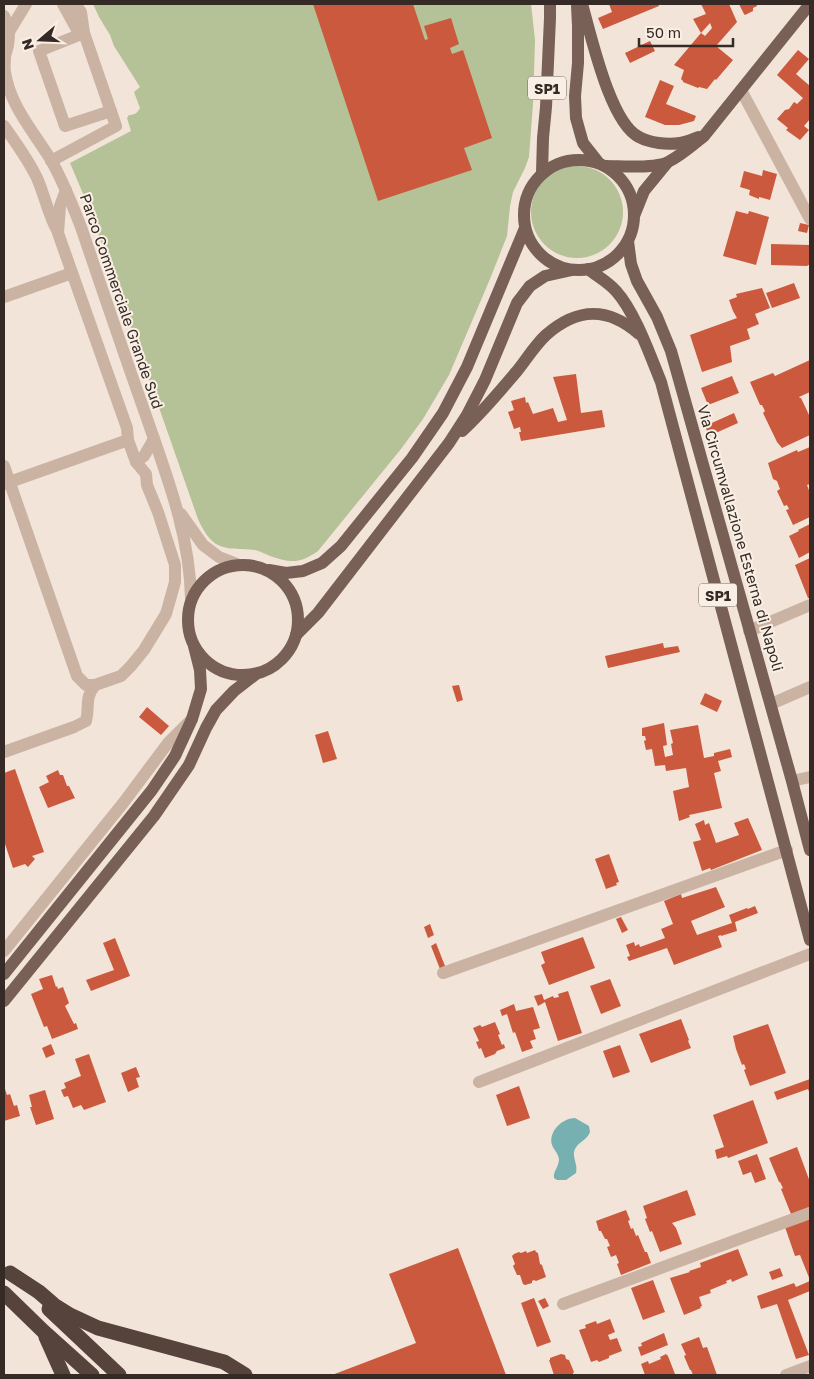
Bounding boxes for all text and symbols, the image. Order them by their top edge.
north arrow [15,15,65,65]
scale bar [639,15,733,47]
text: 50 m [646,23,681,41]
text: N [17,37,37,52]
road number: SP1 [528,76,566,100]
street label: Parco Commerciale Grande Sud [77,191,167,411]
street label: Via Circumvallazione Esterna di Napoli [694,403,788,673]
road number: SP1 [699,584,737,606]

